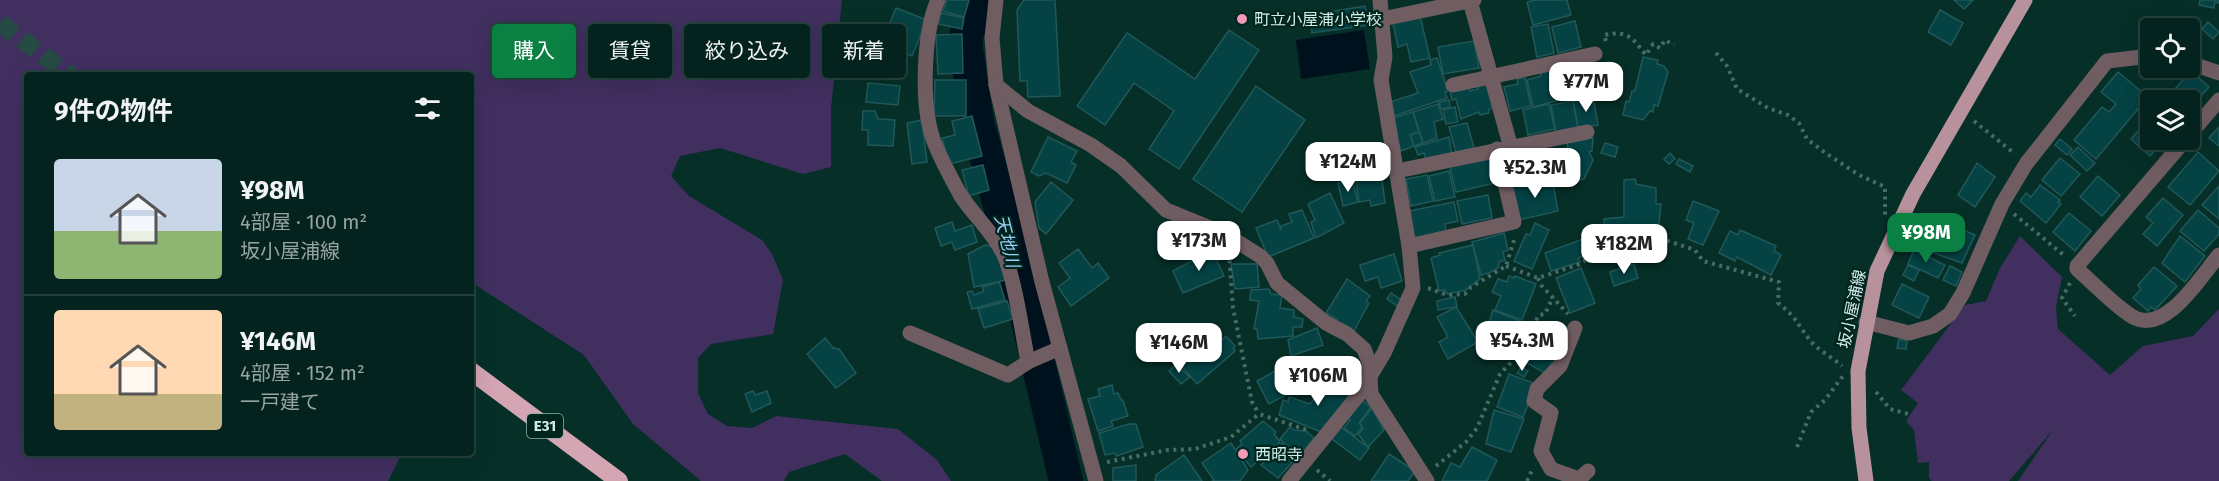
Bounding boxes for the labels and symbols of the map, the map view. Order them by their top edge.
place label: 町立小屋浦小学校 [1254,10,1382,29]
marker: 町立小屋浦小学校 [1235,12,1249,26]
pin: ¥77M [1550,62,1622,113]
pin: ¥124M [1306,142,1390,193]
pin: ¥52.3M [1486,148,1584,199]
water label: 天地川 [990,212,1025,272]
pin: ¥98M [1890,213,1962,264]
pin: ¥173M [1157,221,1241,272]
pin: ¥182M [1582,224,1666,275]
street label: 坂小屋浦線 [1834,268,1870,350]
pin: ¥54.3M [1473,321,1571,372]
pin: ¥146M [1137,323,1221,374]
pin: ¥106M [1276,356,1360,407]
road number: E31 [527,414,563,438]
place label: 西昭寺 [1255,445,1303,464]
marker: 西昭寺 [1236,447,1250,461]

